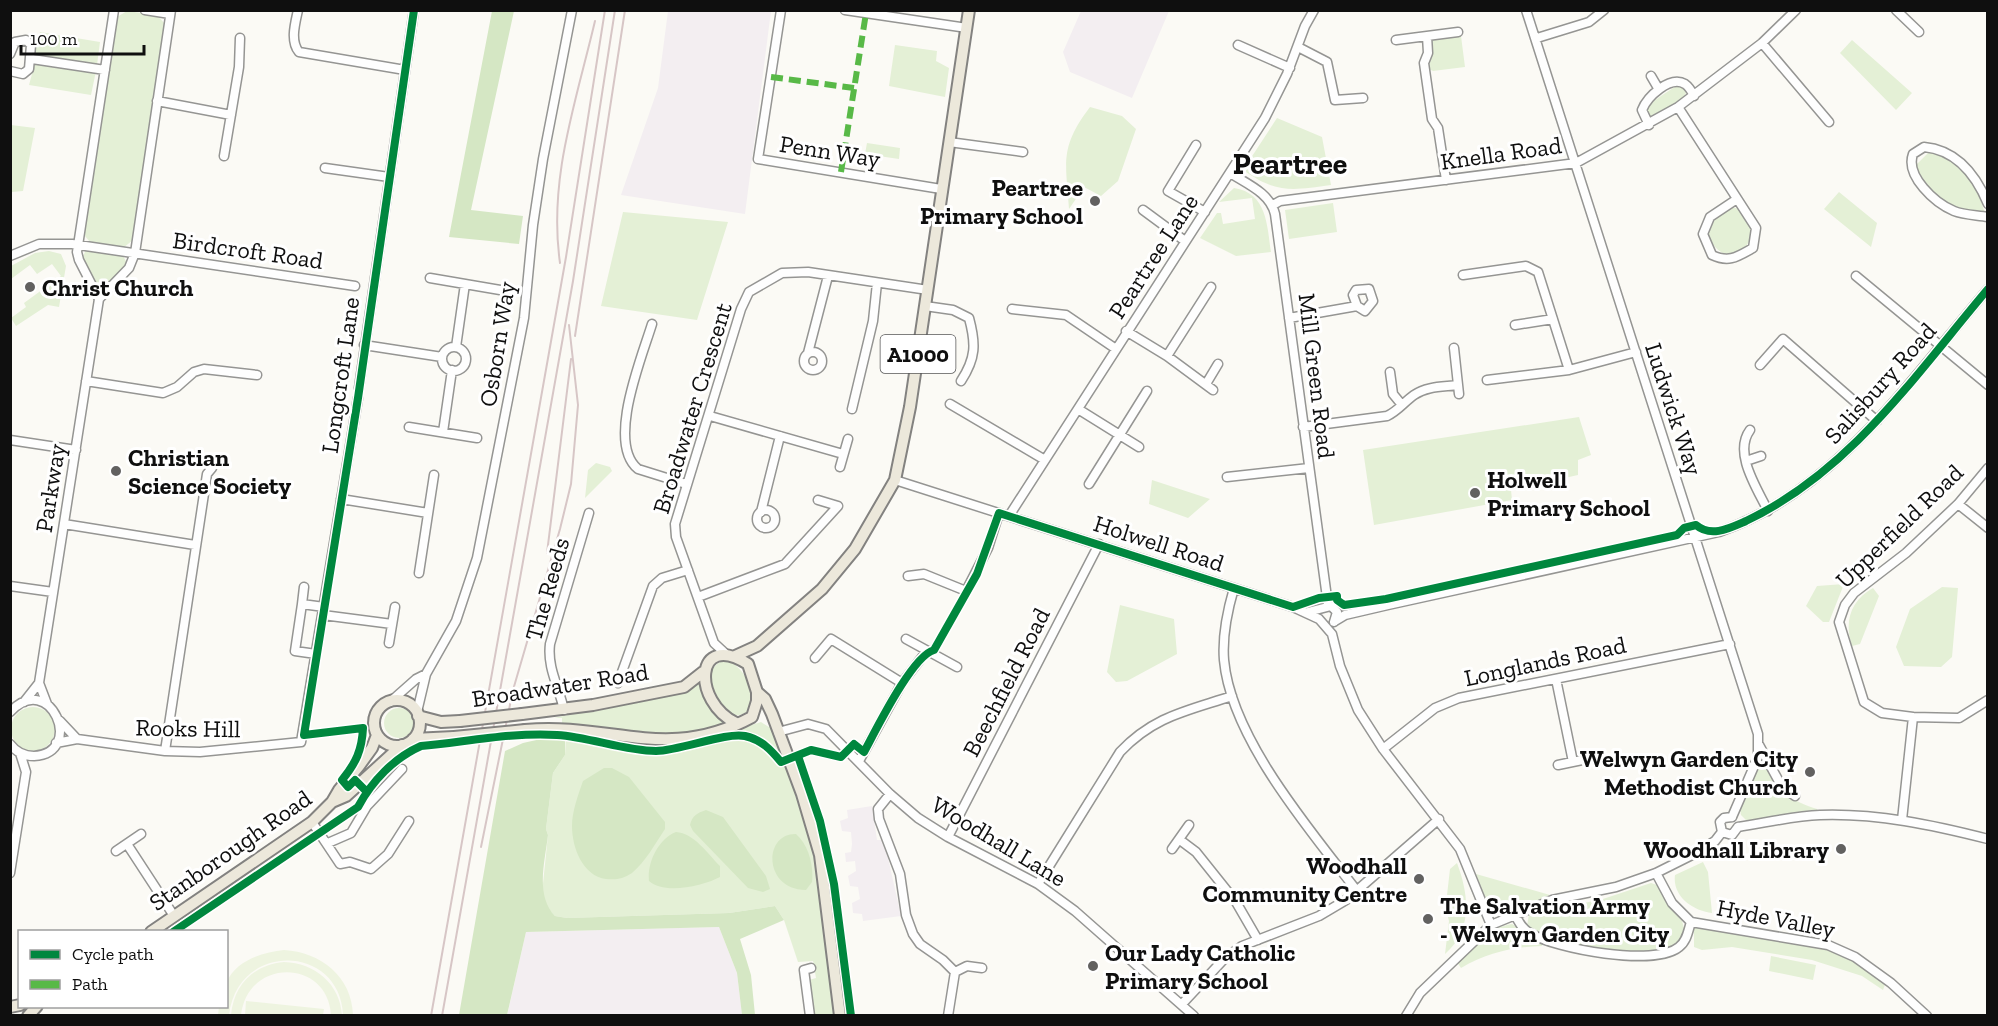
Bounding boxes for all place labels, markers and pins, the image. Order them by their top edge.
place label: Peartree Primary School [920,173,1083,230]
marker: Peartree Primary School [1088,194,1102,208]
place label: Christ Church [42,273,194,302]
marker: Christ Church [23,280,37,294]
place label: Christian Science Society [128,443,291,500]
marker: Christian Science Society [109,464,123,478]
place label: Holwell Primary School [1487,465,1650,522]
marker: Holwell Primary School [1468,486,1482,500]
place label: Welwyn Garden City Methodist Church [1580,744,1798,801]
marker: Welwyn Garden City Methodist Church [1803,765,1817,779]
place label: Woodhall Library [1644,835,1829,864]
marker: Woodhall Library [1834,842,1848,856]
place label: Woodhall Community Centre [1202,851,1407,908]
marker: Woodhall Community Centre [1412,872,1426,886]
place label: The Salvation Army - Welwyn Garden City [1440,891,1670,948]
marker: The Salvation Army - Welwyn Garden City [1421,912,1435,926]
place label: Our Lady Catholic Primary School [1105,938,1295,995]
marker: Our Lady Catholic Primary School [1086,959,1100,973]

